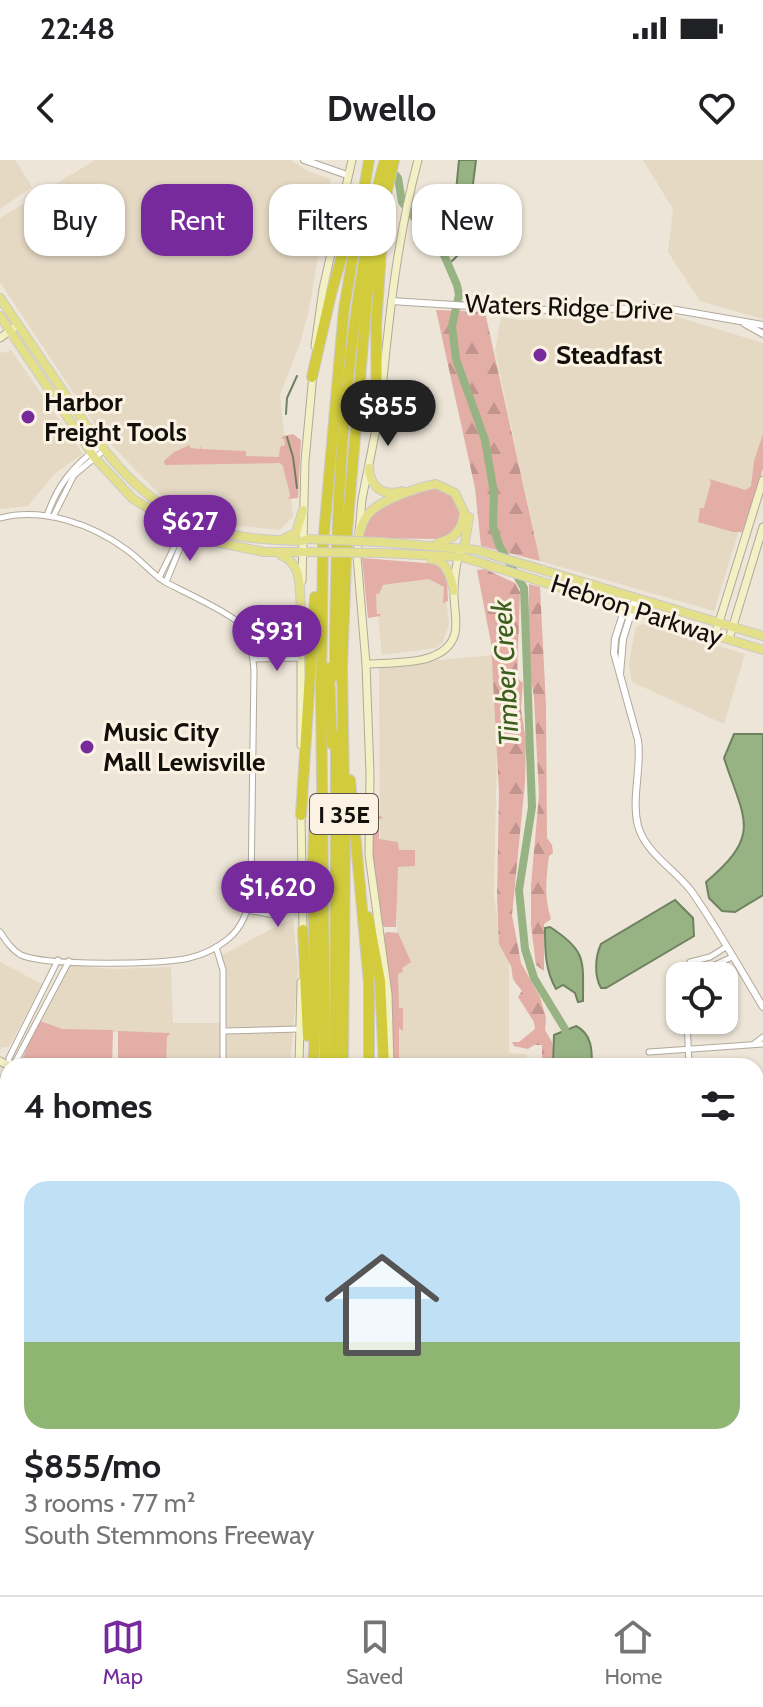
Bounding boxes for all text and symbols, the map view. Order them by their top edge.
text: 22:48 [40,10,115,47]
icon: back [24,86,68,130]
text: Dwello [327,86,436,130]
icon: heart [695,86,739,130]
chip: Buy [24,184,125,256]
chip: Rent [141,184,253,256]
chip: Filters [269,184,396,256]
chip: New [412,184,522,256]
street label: Waters Ridge Drive [464,287,674,327]
place label: Steadfast [556,339,663,371]
marker: Steadfast [531,346,549,364]
pin: $855 [341,380,435,448]
place label: Harbor Freight Tools [44,386,187,448]
text: $855 [359,390,417,422]
marker: Harbor Freight Tools [19,408,37,426]
pin: $627 [143,495,237,563]
text: $627 [162,505,218,537]
street label: Hebron Parkway [547,567,727,653]
water label: Timber Creek [484,598,526,747]
pin: $931 [230,605,324,673]
text: $931 [250,615,304,647]
place label: Music City Mall Lewisville [103,716,265,778]
marker: Music City Mall Lewisville [78,738,96,756]
road number: I 35E [310,794,378,834]
pin: $1,620 [213,861,343,929]
text: $1,620 [239,871,317,903]
map controls [666,962,738,1034]
button: locate [666,962,738,1034]
icon: filters [696,1084,740,1128]
text: 4 homes [24,1085,152,1127]
icon: home [310,1233,454,1377]
text: $855/mo [24,1445,161,1487]
text: 3 rooms · 77 m² [24,1487,195,1519]
text: South Stemmons Freeway [24,1519,314,1551]
tab: Map [101,1615,145,1690]
tab: Saved [346,1615,403,1690]
tab: Home [604,1615,662,1690]

